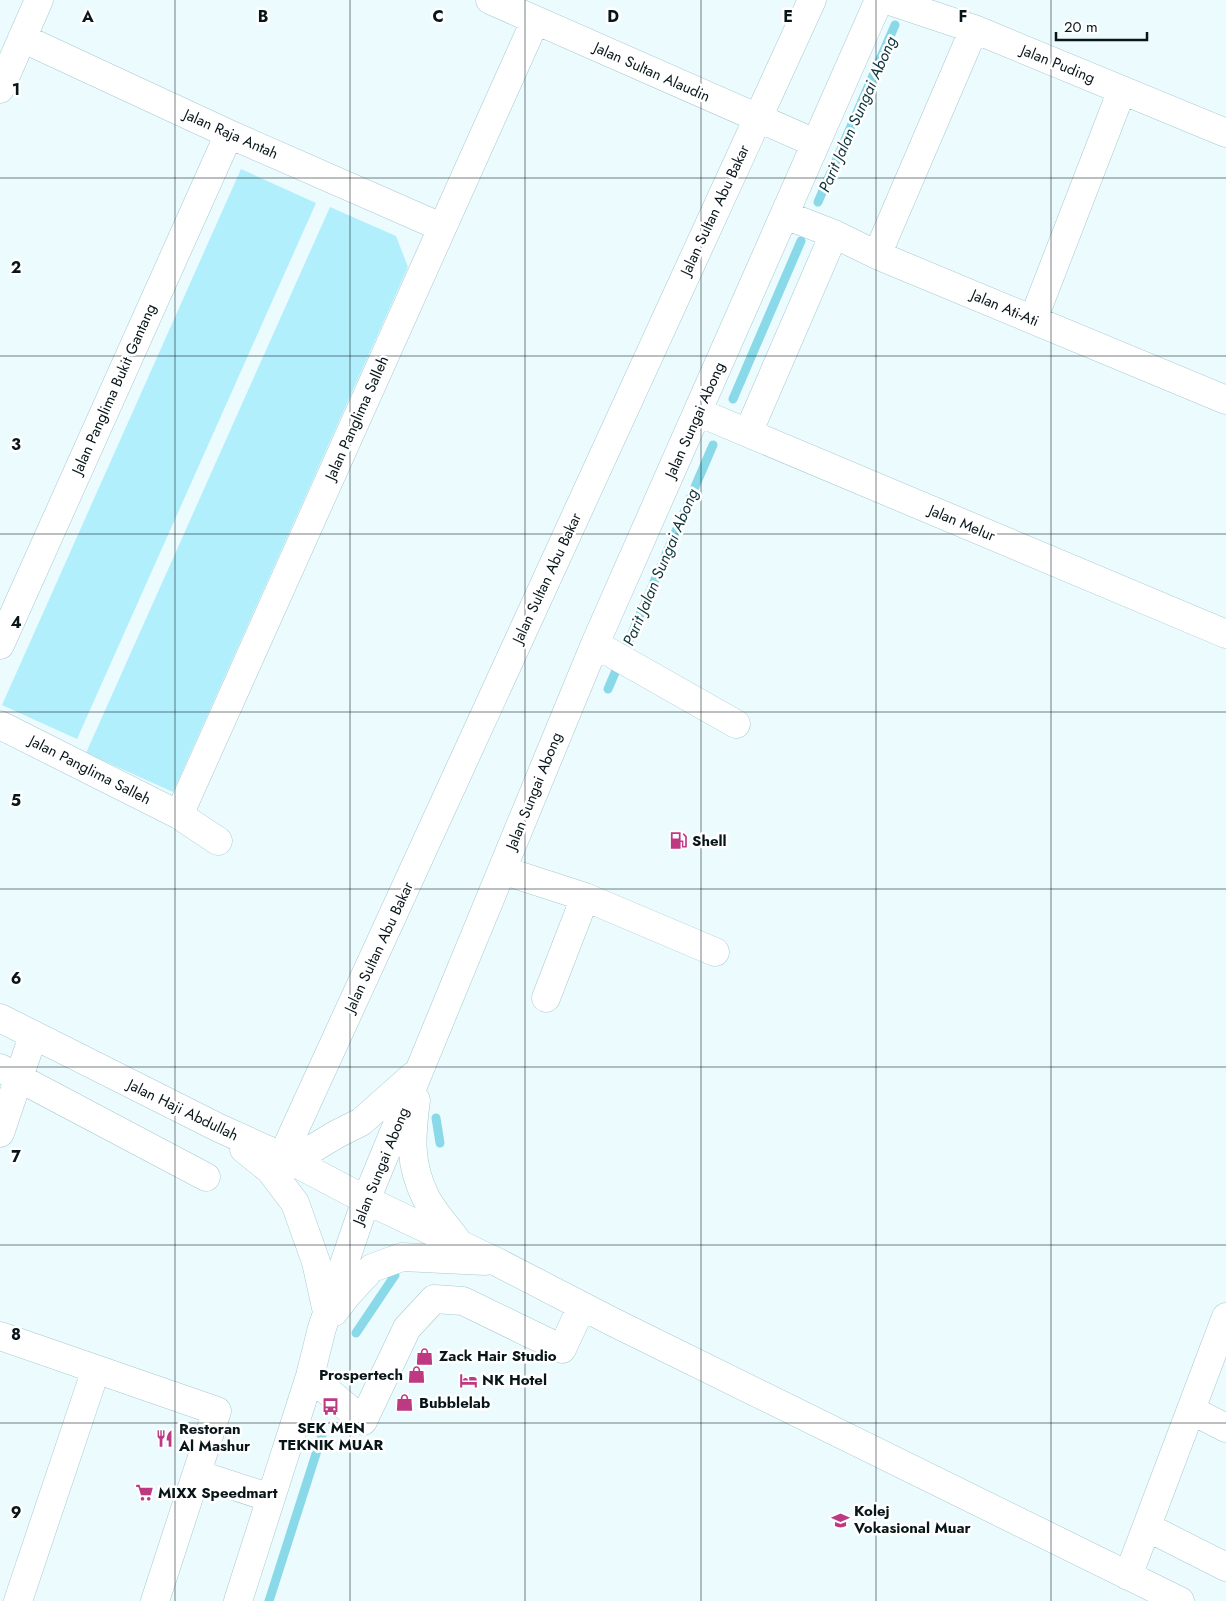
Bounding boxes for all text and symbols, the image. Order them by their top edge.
text: A [81,5,94,28]
text: B [258,5,268,28]
text: C [432,5,444,28]
text: D [607,5,619,28]
text: E [783,5,793,28]
text: F [959,5,967,28]
scale bar [1056,10,1147,42]
text: 20 m [1064,16,1098,38]
water label: Parit Jalan Sungai Abong [813,32,902,196]
street label: Jalan Sultan Alaudin [588,36,714,108]
street label: Jalan Puding [1016,38,1099,89]
text: 1 [12,78,20,101]
street label: Jalan Raja Antah [178,103,282,165]
street label: Jalan Sultan Abu Bakar [674,140,755,281]
text: 2 [11,256,21,279]
street label: Jalan Ati-Ati [966,283,1042,332]
street label: Jalan Panglima Bukit Gantang [66,300,162,480]
street label: Jalan Panglima Salleh [319,352,394,485]
street label: Jalan Sungai Abong [659,358,730,483]
text: 3 [11,433,21,456]
water label: Parit Jalan Sungai Abong [617,485,704,649]
street label: Jalan Melur [924,498,999,547]
street label: Jalan Sultan Abu Bakar [506,508,587,649]
text: 4 [10,611,22,634]
street label: Jalan Panglima Salleh [24,729,155,810]
street label: Jalan Sungai Abong [500,729,568,855]
text: 5 [11,789,21,812]
place label: Shell [692,830,727,852]
fuel station icon: Shell [668,831,688,851]
street label: Jalan Sultan Abu Bakar [338,877,419,1018]
text: 6 [11,967,21,990]
street label: Jalan Haji Abdullah [122,1073,242,1146]
street label: Jalan Sungai Abong [347,1104,415,1230]
text: 7 [11,1145,21,1168]
text: 8 [11,1323,21,1346]
place label: Zack Hair Studio [439,1345,557,1367]
shop icon: Zack Hair Studio [415,1346,435,1366]
place label: Prospertech [319,1364,403,1386]
shop icon: Prospertech [407,1365,427,1385]
place label: NK Hotel [482,1369,547,1391]
hotel icon: NK Hotel [458,1370,478,1390]
place label: Bubblelab [419,1392,490,1414]
shop icon: Bubblelab [395,1393,415,1413]
bus stop icon: SEK MEN TEKNIK MUAR [321,1397,341,1417]
place label: SEK MEN TEKNIK MUAR [279,1417,383,1456]
place label: Restoran Al Mashur [178,1418,251,1457]
restaurant icon: Restoran Al Mashur [155,1428,175,1448]
place label: MIXX Speedmart [158,1482,278,1504]
supermarket icon: MIXX Speedmart [134,1483,154,1503]
place label: Kolej Vokasional Muar [853,1500,972,1539]
text: 9 [11,1501,21,1524]
school or university icon: Kolej Vokasional Muar [830,1510,850,1530]

